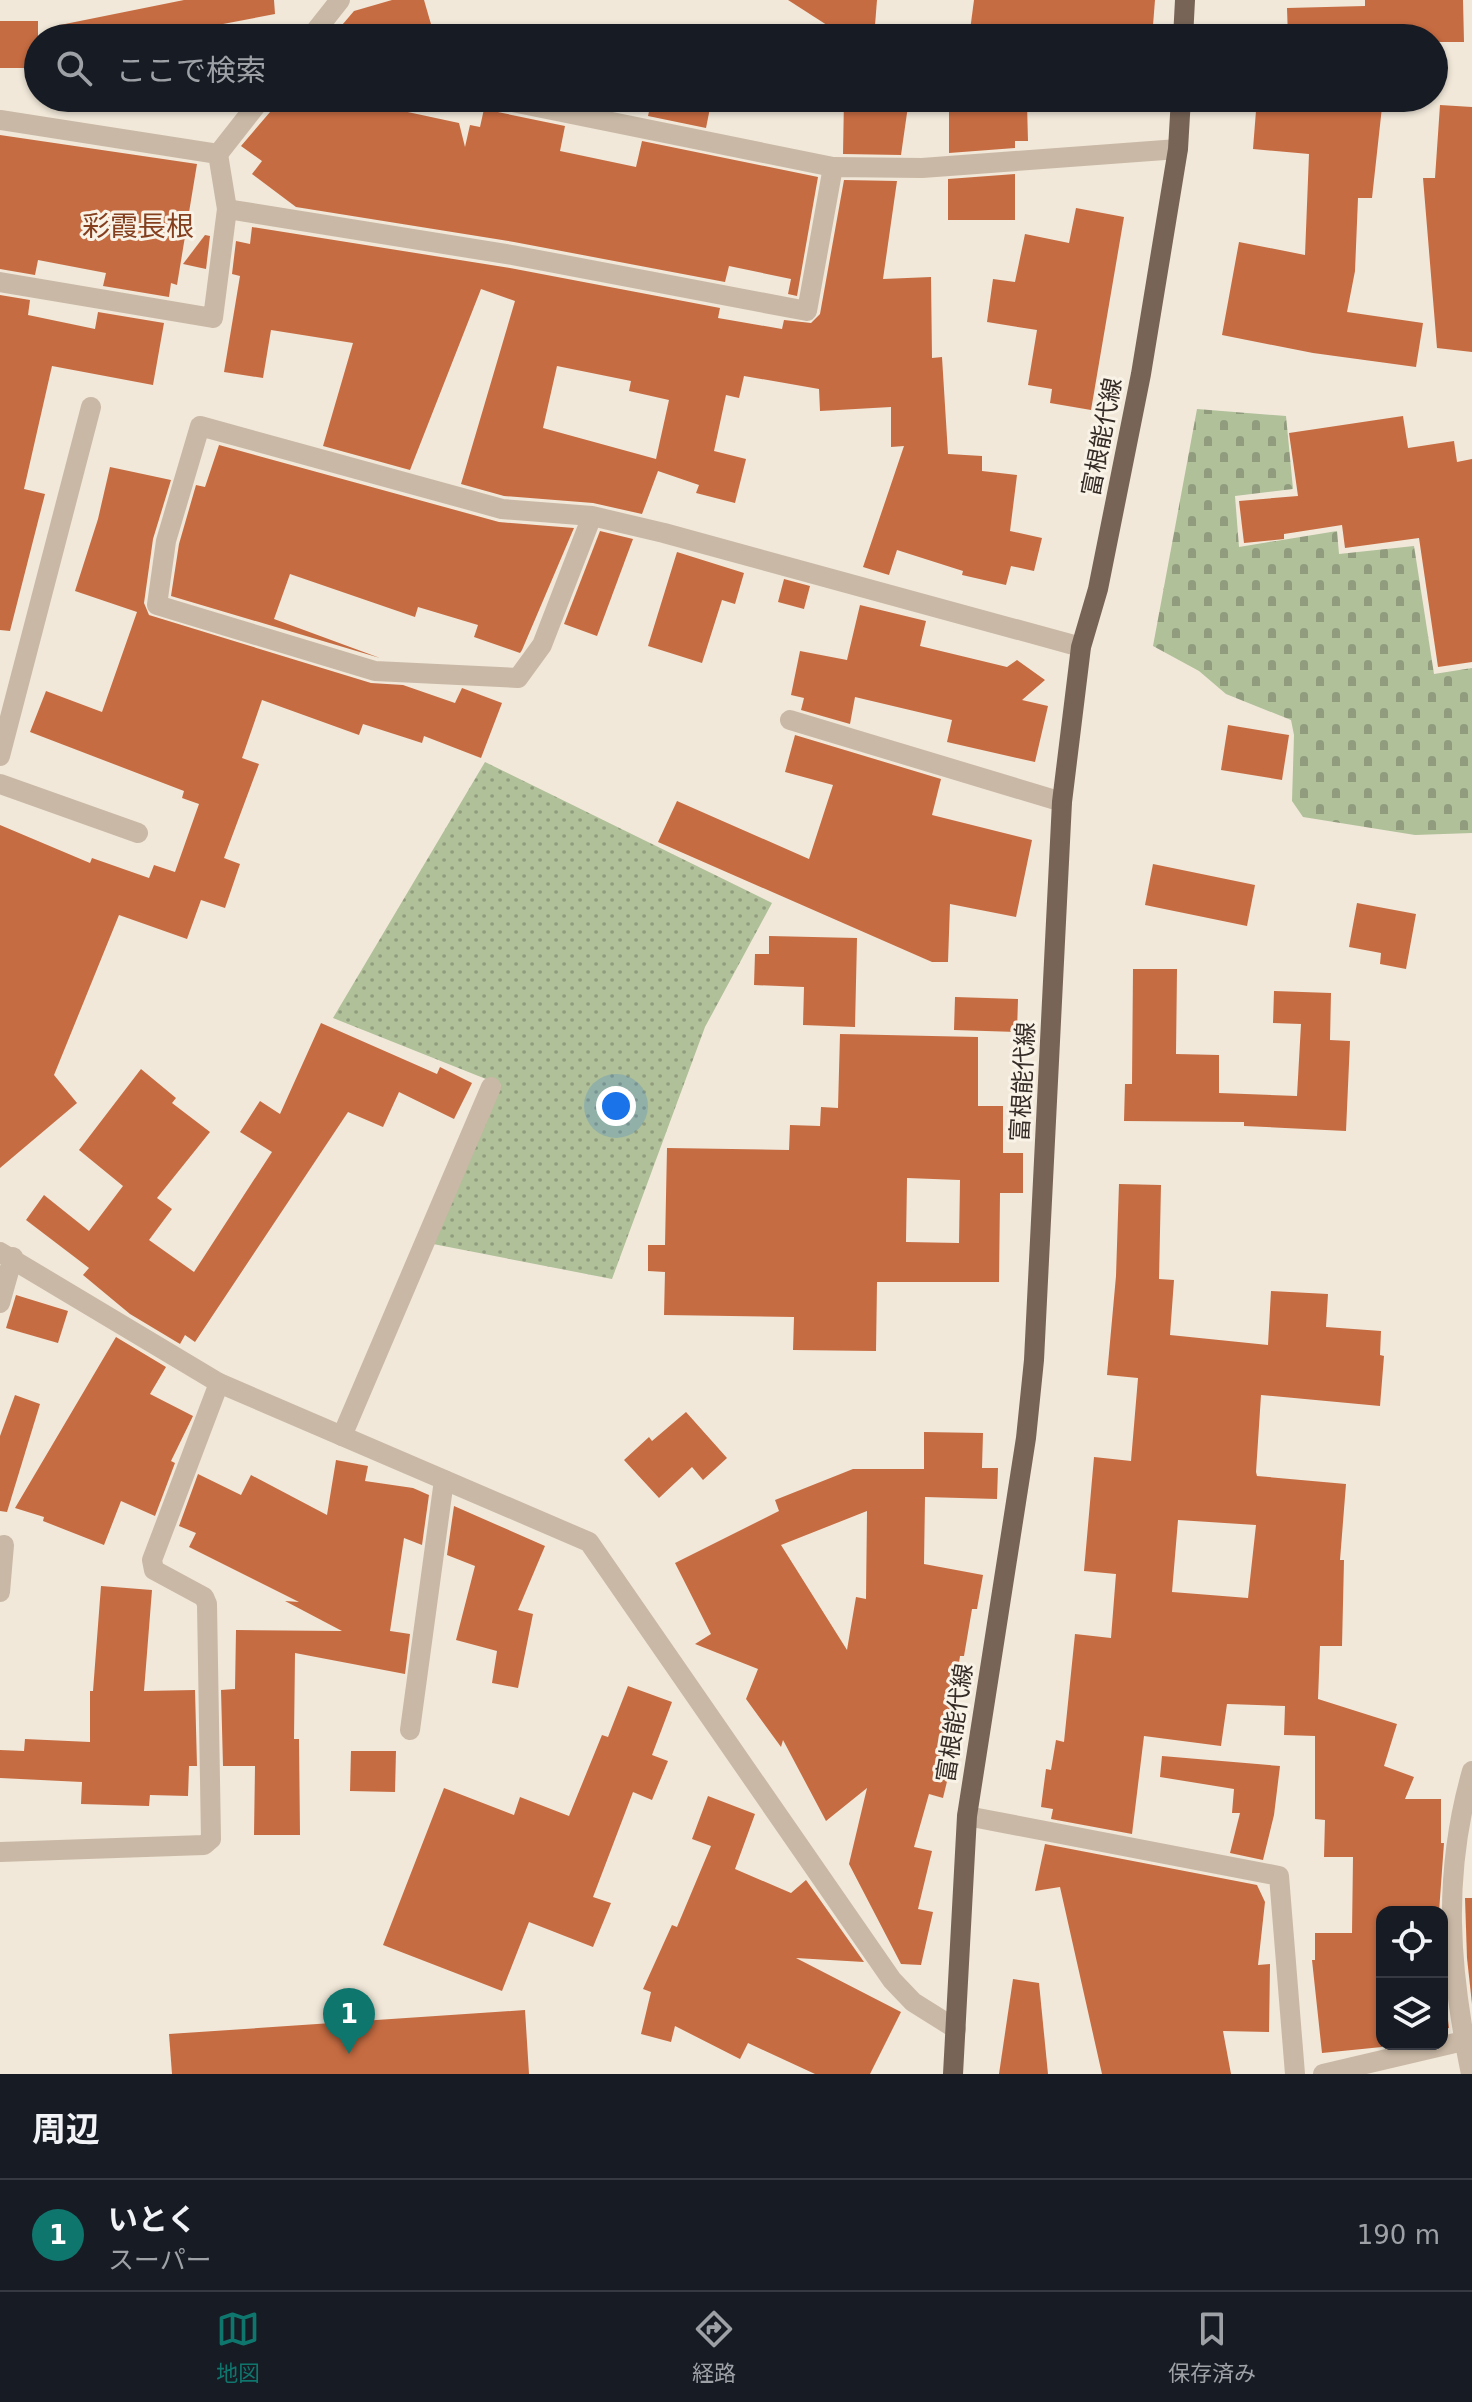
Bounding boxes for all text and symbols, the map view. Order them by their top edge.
search box [24,24,1448,112]
icon: search [52,46,96,90]
text: ここで検索 [116,53,266,88]
district label: 彩霞長根 [82,210,194,243]
street label: 富根能代線 [1077,375,1127,499]
street label: 富根能代線 [1006,1021,1040,1143]
your location [596,1086,636,1126]
street label: 富根能代線 [932,1662,978,1784]
map controls [1376,1906,1448,2050]
button: locate [1376,1906,1448,1978]
button: layers [1376,1978,1448,2050]
pin: 1 [323,1988,375,2054]
text: 周辺 [32,2109,100,2149]
text: いとく [108,2202,197,2237]
text: 1 [49,2220,67,2250]
text: 190 m [1357,2220,1440,2250]
text: スーパー [108,2245,212,2275]
tab: 地図 [216,2307,260,2387]
tab: 経路 [692,2307,736,2387]
tab: 保存済み [1168,2307,1256,2387]

